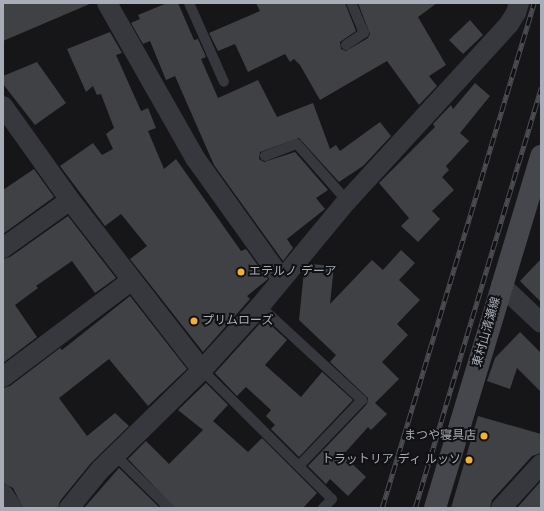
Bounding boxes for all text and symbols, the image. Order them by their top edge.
place label: エテルノ デーア [249,265,337,279]
marker: エテルノ デーア [236,267,246,277]
street label: 東村山清瀬線 [470,295,504,369]
place label: プリムローズ [202,314,274,328]
marker: プリムローズ [189,316,199,326]
place label: まつや寝具店 [404,429,476,443]
marker: まつや寝具店 [479,431,489,441]
place label: トラットリア ディ ルッソ [321,453,461,467]
marker: トラットリア ディ ルッソ [464,455,474,465]

